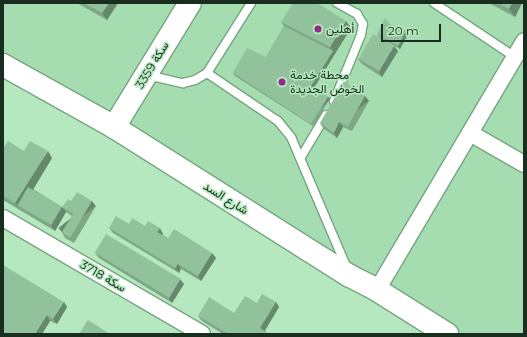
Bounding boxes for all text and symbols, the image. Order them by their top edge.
scale bar [383,16,443,42]
place label: أهلين [326,22,354,36]
text: 20 m [388,23,419,38]
marker: أهلين [313,24,323,34]
street label: سكة 3359 [132,39,172,91]
place label: محطة خدمة الخوض الجديدة [290,68,364,96]
marker: محطة خدمة الخوض الجديدة [277,77,287,87]
street label: شارع السد [201,179,251,217]
street label: سكة 3718 [77,257,129,295]

